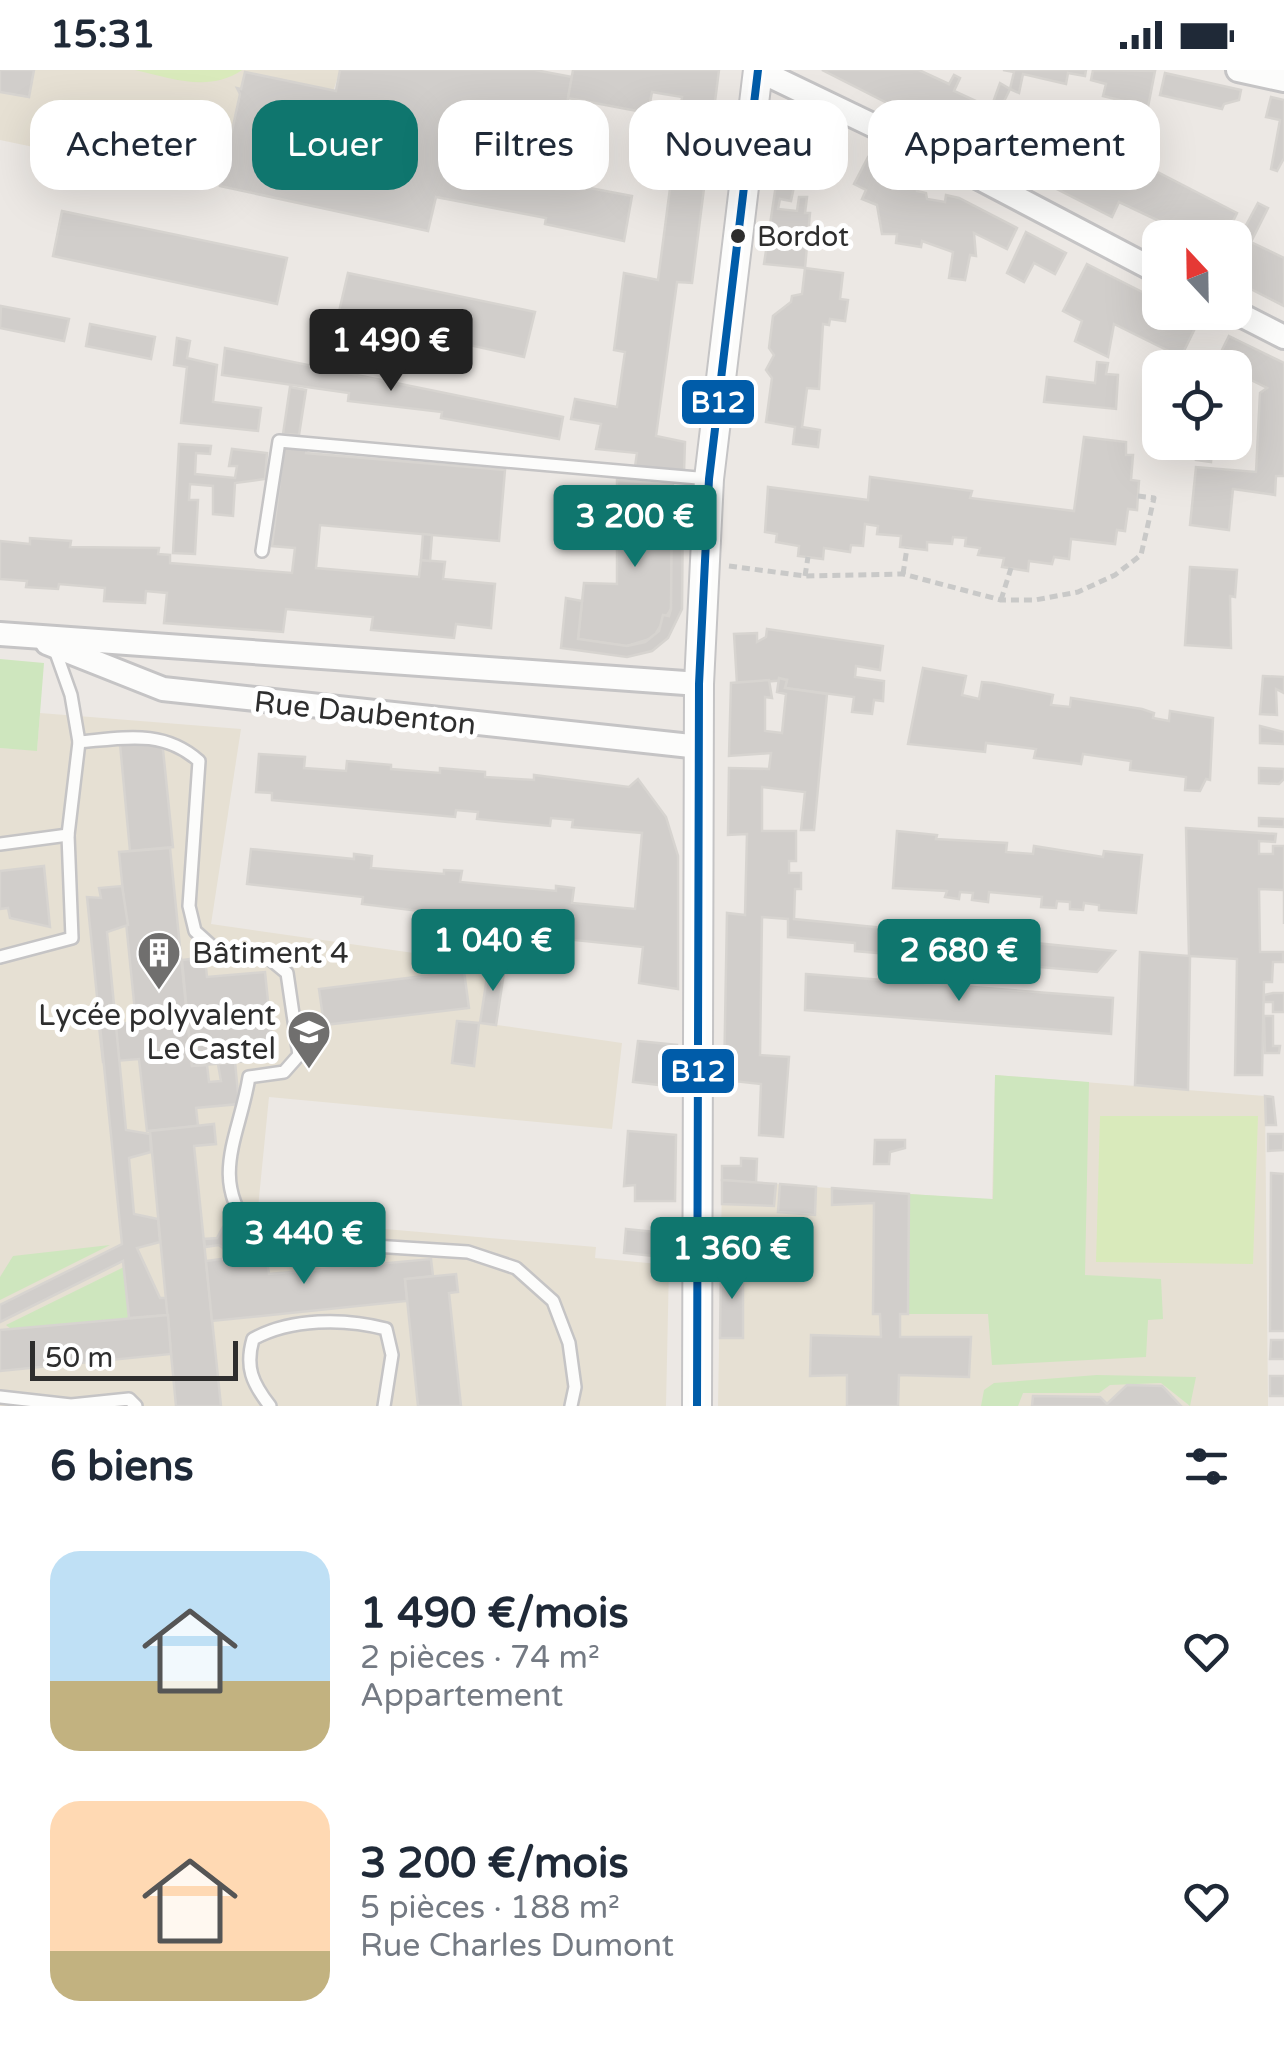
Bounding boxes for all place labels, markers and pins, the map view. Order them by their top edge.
place label: Bordot [757,220,849,254]
marker: Bordot [728,226,748,246]
pin: 1 490 € [299,309,483,394]
pin: 3 200 € [543,485,727,570]
pin: 1 040 € [401,909,585,994]
pin: 2 680 € [867,919,1051,1004]
building icon: Bâtiment 4 [136,930,182,991]
place label: Bâtiment 4 [192,935,349,972]
place label: Lycée polyvalent Le Castel [38,997,276,1068]
school or university icon: Lycée polyvalent Le Castel [286,1009,332,1070]
pin: 3 440 € [212,1202,396,1287]
pin: 1 360 € [640,1217,824,1302]

